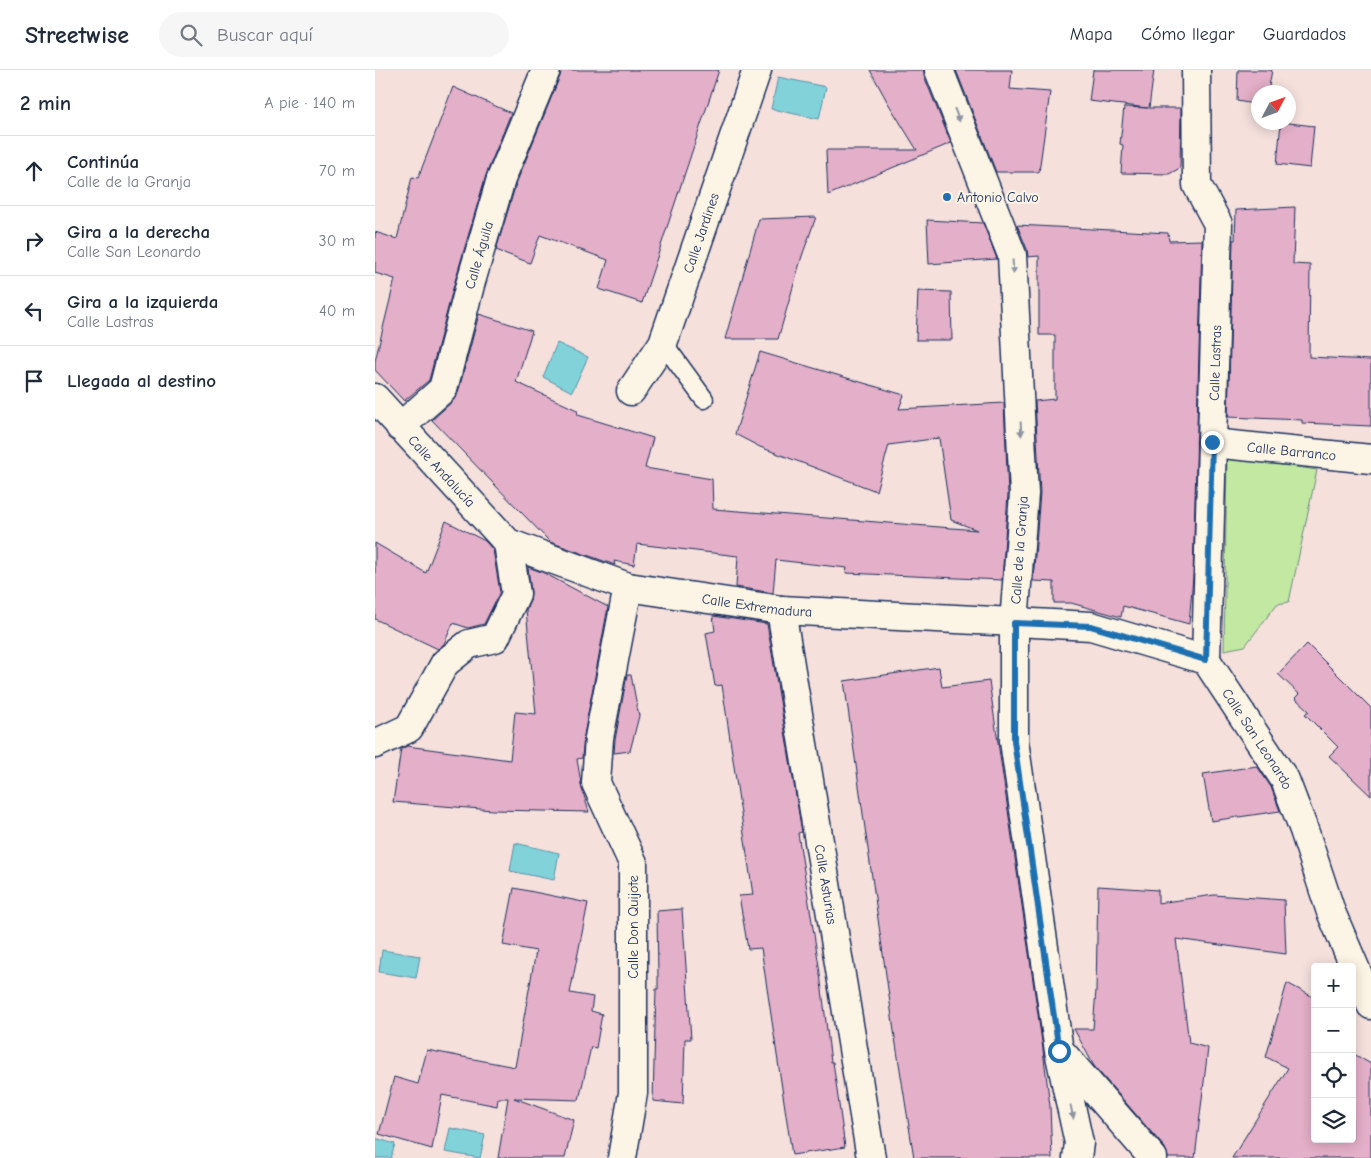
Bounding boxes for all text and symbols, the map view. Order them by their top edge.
search box [159,12,509,57]
text: Streetwise [25,21,129,49]
icon: search [177,21,205,49]
text: Buscar aquí [217,24,313,46]
text: Mapa [1070,24,1113,45]
text: Cómo llegar [1141,24,1235,45]
text: Guardados [1263,24,1346,45]
north arrow [1251,85,1296,130]
text: 2 min [20,91,71,115]
text: A pie · 140 m [264,94,355,112]
one-way arrow [953,108,961,123]
text: Continúa [67,151,139,173]
icon: ahead [20,157,48,185]
text: 70 m [319,162,355,180]
text: Calle de la Granja [67,173,191,191]
place label: Antonio Calvo [957,189,1039,206]
street label: Calle Jardines [680,191,723,276]
marker: Antonio Calvo [941,191,953,203]
street label: Calle Águila [461,219,497,291]
text: Gira a la derecha [67,221,210,243]
icon: right [20,227,48,255]
text: 30 m [319,232,355,250]
text: Calle San Leonardo [67,243,201,261]
one-way arrow [1009,259,1017,275]
text: Gira a la izquierda [67,291,218,313]
icon: left [20,297,48,325]
text: 40 m [319,302,355,320]
text: Calle Lastras [67,313,154,331]
street label: Calle Lastras [1206,325,1225,401]
icon: arrive [20,367,48,395]
text: Llegada al destino [67,370,216,392]
one-way arrow [1017,422,1025,438]
route end [1201,431,1224,454]
street label: Calle Andalucía [404,432,479,511]
street label: Calle Barranco [1246,439,1337,464]
street label: Calle de la Granja [1007,495,1032,605]
street label: Calle Extremadura [701,590,813,621]
street label: Calle San Leonardo [1218,685,1296,792]
street label: Calle Asturias [811,843,841,926]
street label: Calle Don Quijote [625,875,642,979]
map controls [1311,963,1356,1143]
button: + [1311,963,1356,1008]
button: − [1311,1008,1356,1053]
route start [1048,1040,1071,1063]
button: locate [1311,1053,1356,1098]
button: layers [1311,1098,1356,1143]
one-way arrow [1069,1104,1077,1120]

